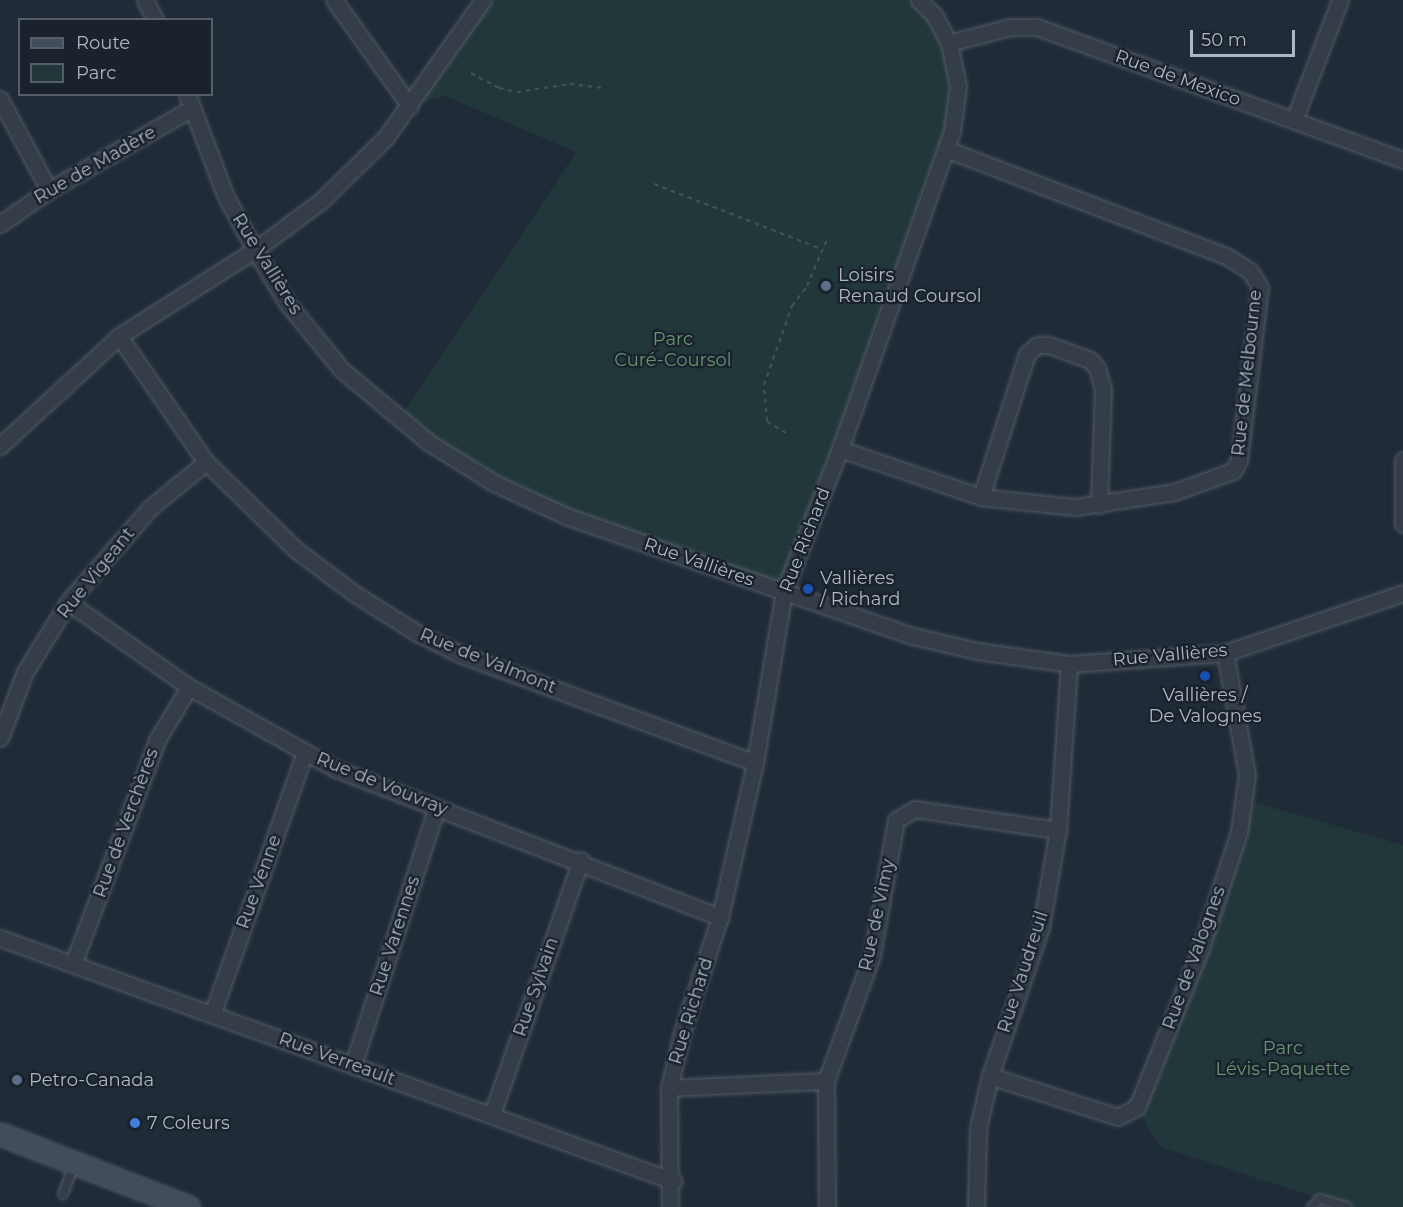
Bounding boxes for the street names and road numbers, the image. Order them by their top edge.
street label: Rue de Mexico [1112,45,1244,111]
street label: Rue de Madère [30,121,160,209]
street label: Rue Vallières [227,210,307,318]
street label: Rue de Melbourne [1228,289,1266,457]
street label: Rue Richard [775,485,835,595]
street label: Rue Vigeant [53,523,139,623]
street label: Rue Vallières [641,533,757,591]
street label: Rue de Valmont [417,624,559,698]
street label: Rue Vallières [1112,639,1228,671]
street label: Rue de Verchères [89,745,163,901]
street label: Rue de Vouvray [313,748,451,820]
street label: Rue Venne [232,832,286,932]
street label: Rue de Vimy [855,857,899,973]
street label: Rue Varennes [365,873,425,999]
street label: Rue de Valognes [1158,883,1230,1033]
street label: Rue Vaudreuil [993,908,1053,1036]
street label: Rue Sylvain [509,935,563,1039]
street label: Rue Richard [665,955,717,1067]
street label: Rue Verreault [276,1028,398,1090]

